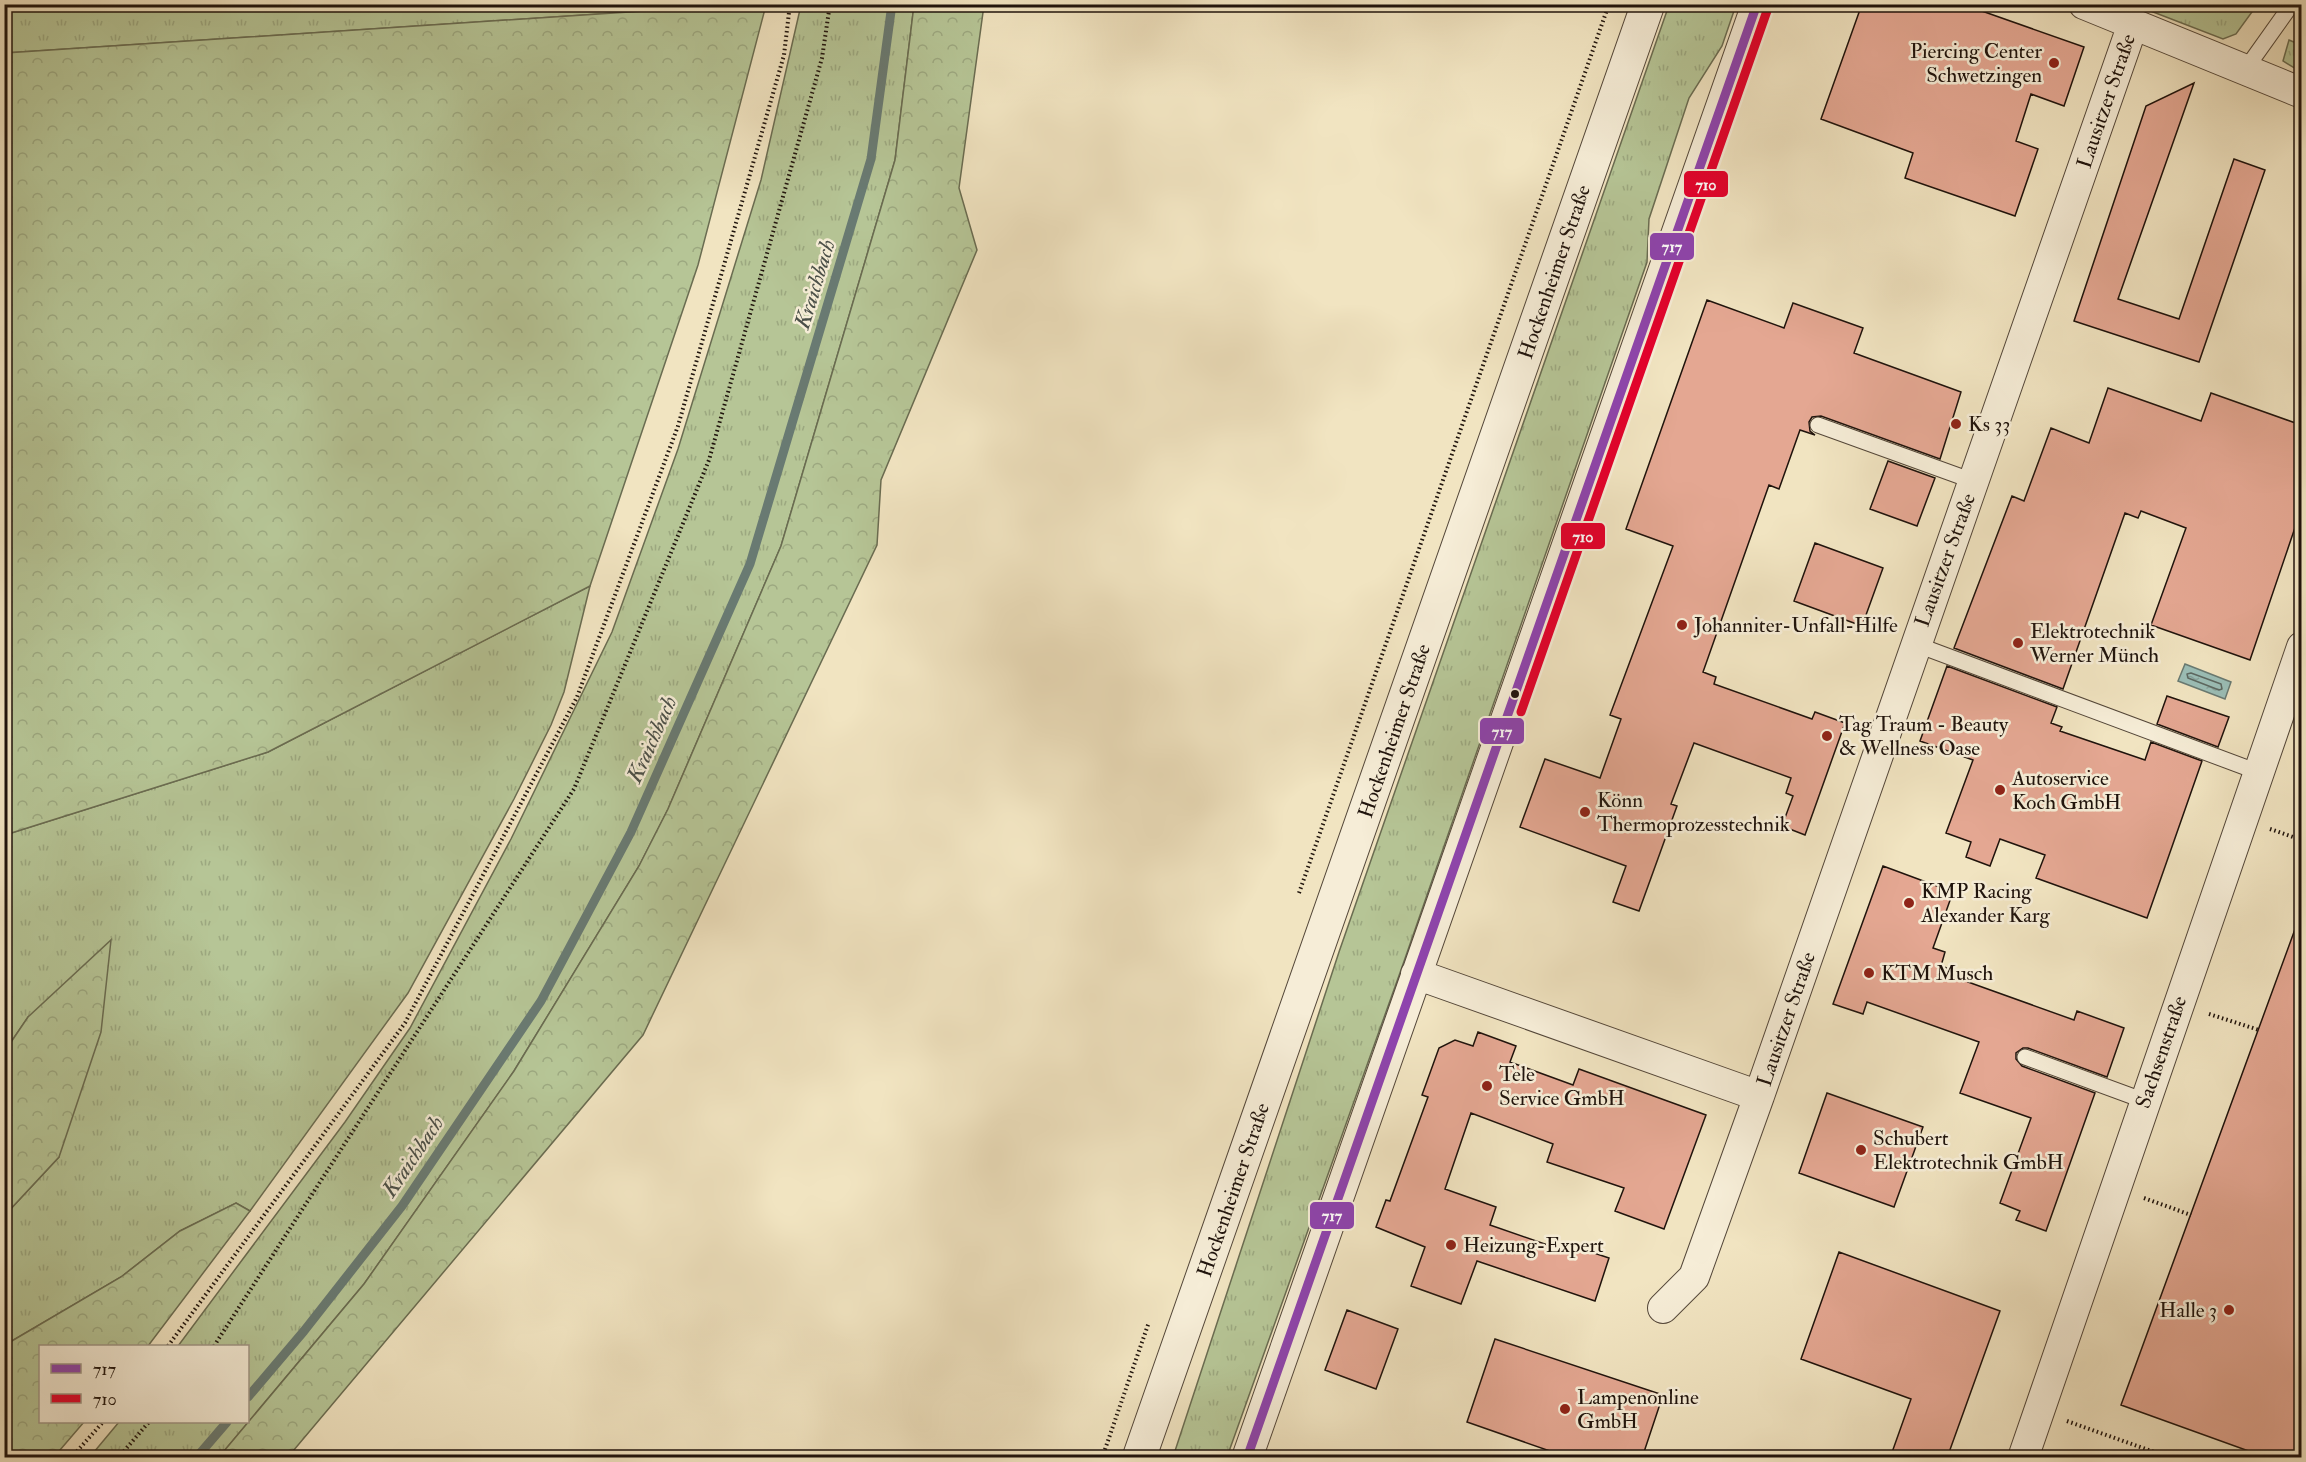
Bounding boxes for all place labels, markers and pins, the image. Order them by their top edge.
place label: Piercing Center Schwetzingen [1910,38,2042,89]
marker: Piercing Center Schwetzingen [2047,56,2061,70]
place label: Ks 33 [1968,411,2010,438]
marker: Ks 33 [1949,417,1963,431]
place label: Johanniter-Unfall-Hilfe [1693,612,1898,639]
marker: Johanniter-Unfall-Hilfe [1675,618,1689,632]
place label: Elektrotechnik Werner Münch [2029,618,2159,669]
marker: Elektrotechnik Werner Münch [2011,636,2025,650]
unlabelled marker [1509,688,1521,700]
place label: Tag Traum - Beauty & Wellness Oase [1839,711,2009,762]
marker: Tag Traum - Beauty & Wellness Oase [1820,729,1834,743]
place label: Autoservice Koch GmbH [2011,765,2121,816]
marker: Autoservice Koch GmbH [1993,783,2007,797]
place label: Könn Thermoprozesstechnik [1597,787,1790,838]
marker: Könn Thermoprozesstechnik [1578,805,1592,819]
place label: KMP Racing Alexander Karg [1920,878,2051,929]
marker: KMP Racing Alexander Karg [1902,896,1916,910]
place label: KTM Musch [1881,960,1993,987]
marker: KTM Musch [1862,966,1876,980]
place label: Tele Service GmbH [1499,1061,1625,1112]
marker: Tele Service GmbH [1480,1079,1494,1093]
place label: Schubert Elektrotechnik GmbH [1873,1125,2064,1176]
marker: Schubert Elektrotechnik GmbH [1854,1143,1868,1157]
place label: Heizung-Expert [1463,1232,1604,1259]
marker: Heizung-Expert [1444,1238,1458,1252]
place label: Halle 3 [2159,1297,2217,1324]
marker: Halle 3 [2222,1303,2236,1317]
place label: Lampenonline GmbH [1577,1384,1699,1435]
marker: Lampenonline GmbH [1558,1402,1572,1416]

